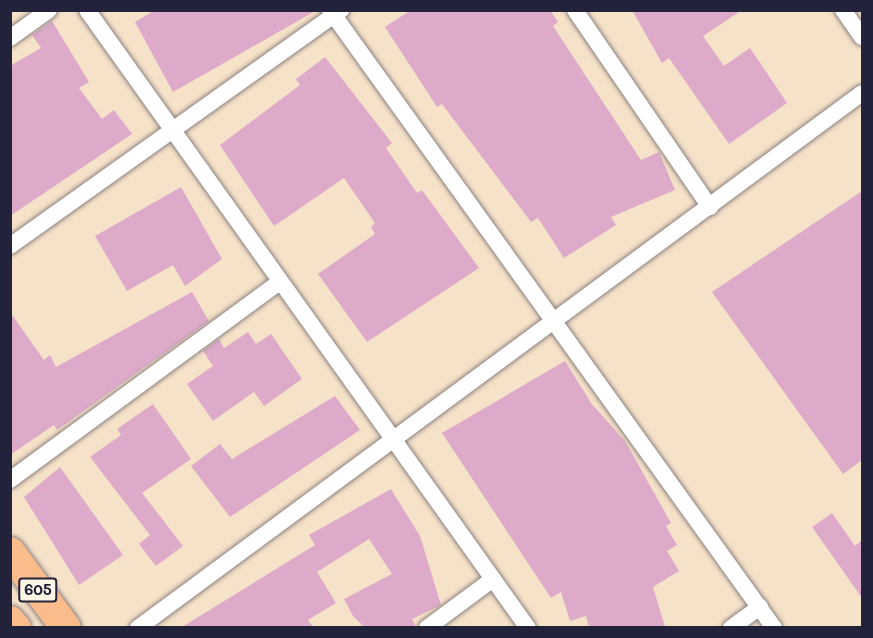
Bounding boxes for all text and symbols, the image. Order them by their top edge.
road number: 605 [17,578,59,602]

